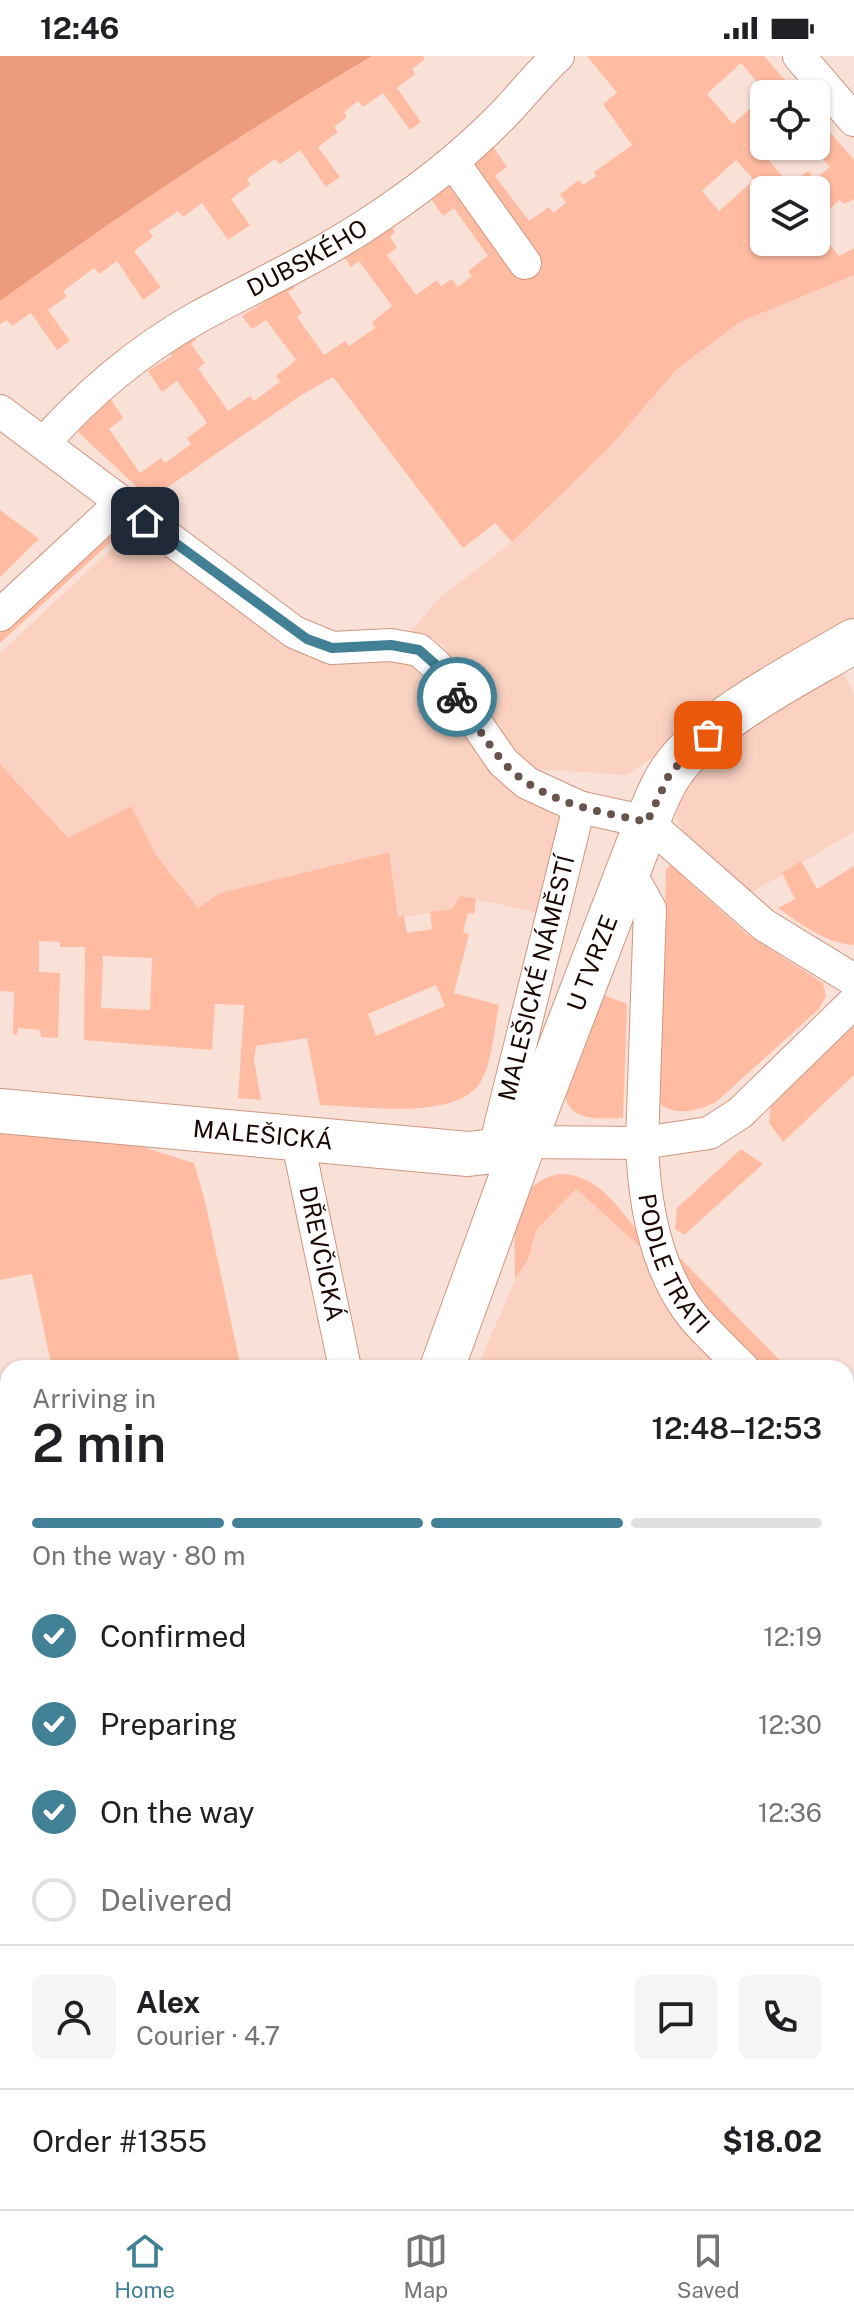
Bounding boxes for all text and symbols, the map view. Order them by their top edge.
text: 12:46 [40,10,119,46]
map controls [750,80,830,256]
button: locate [750,80,830,160]
button: layers [750,176,830,256]
street label: DUBSKÉHO [242,213,372,302]
pin [111,487,179,555]
icon: home [123,499,167,543]
courier [417,657,497,737]
icon: bike [435,675,479,719]
pin [674,701,742,769]
icon: bag [686,713,730,757]
street label: MALEŠICKÉ NÁMĚSTÍ [492,851,580,1104]
street label: U TVRZE [561,911,623,1015]
street label: MALEŠICKÁ [192,1114,334,1155]
street label: DŘEVČICKÁ [294,1183,350,1323]
street label: PODLE TRATI [633,1192,716,1339]
text: Arriving in [32,1383,156,1414]
text: 12:48–12:53 [652,1410,822,1446]
text: 2 min [32,1413,166,1474]
text: On the way · 80 m [32,1540,246,1571]
icon: check [32,1614,76,1658]
text: Confirmed [100,1618,246,1654]
text: 12:19 [763,1621,822,1652]
icon: check [32,1702,76,1746]
text: Preparing [100,1706,237,1742]
text: 12:30 [758,1709,822,1740]
icon: check [32,1790,76,1834]
text: On the way [100,1794,254,1830]
text: 12:36 [758,1797,822,1828]
text: Delivered [100,1882,232,1918]
button: person [32,1975,116,2059]
button: chat [634,1975,718,2059]
button: phone [738,1975,822,2059]
text: Alex [136,1984,200,2020]
text: Courier · 4.7 [136,2020,280,2051]
text: Order #1355 [32,2123,207,2159]
text: $18.02 [722,2123,822,2159]
tab: Home [114,2229,175,2303]
tab: Map [404,2229,448,2303]
tab: Saved [677,2229,740,2303]

